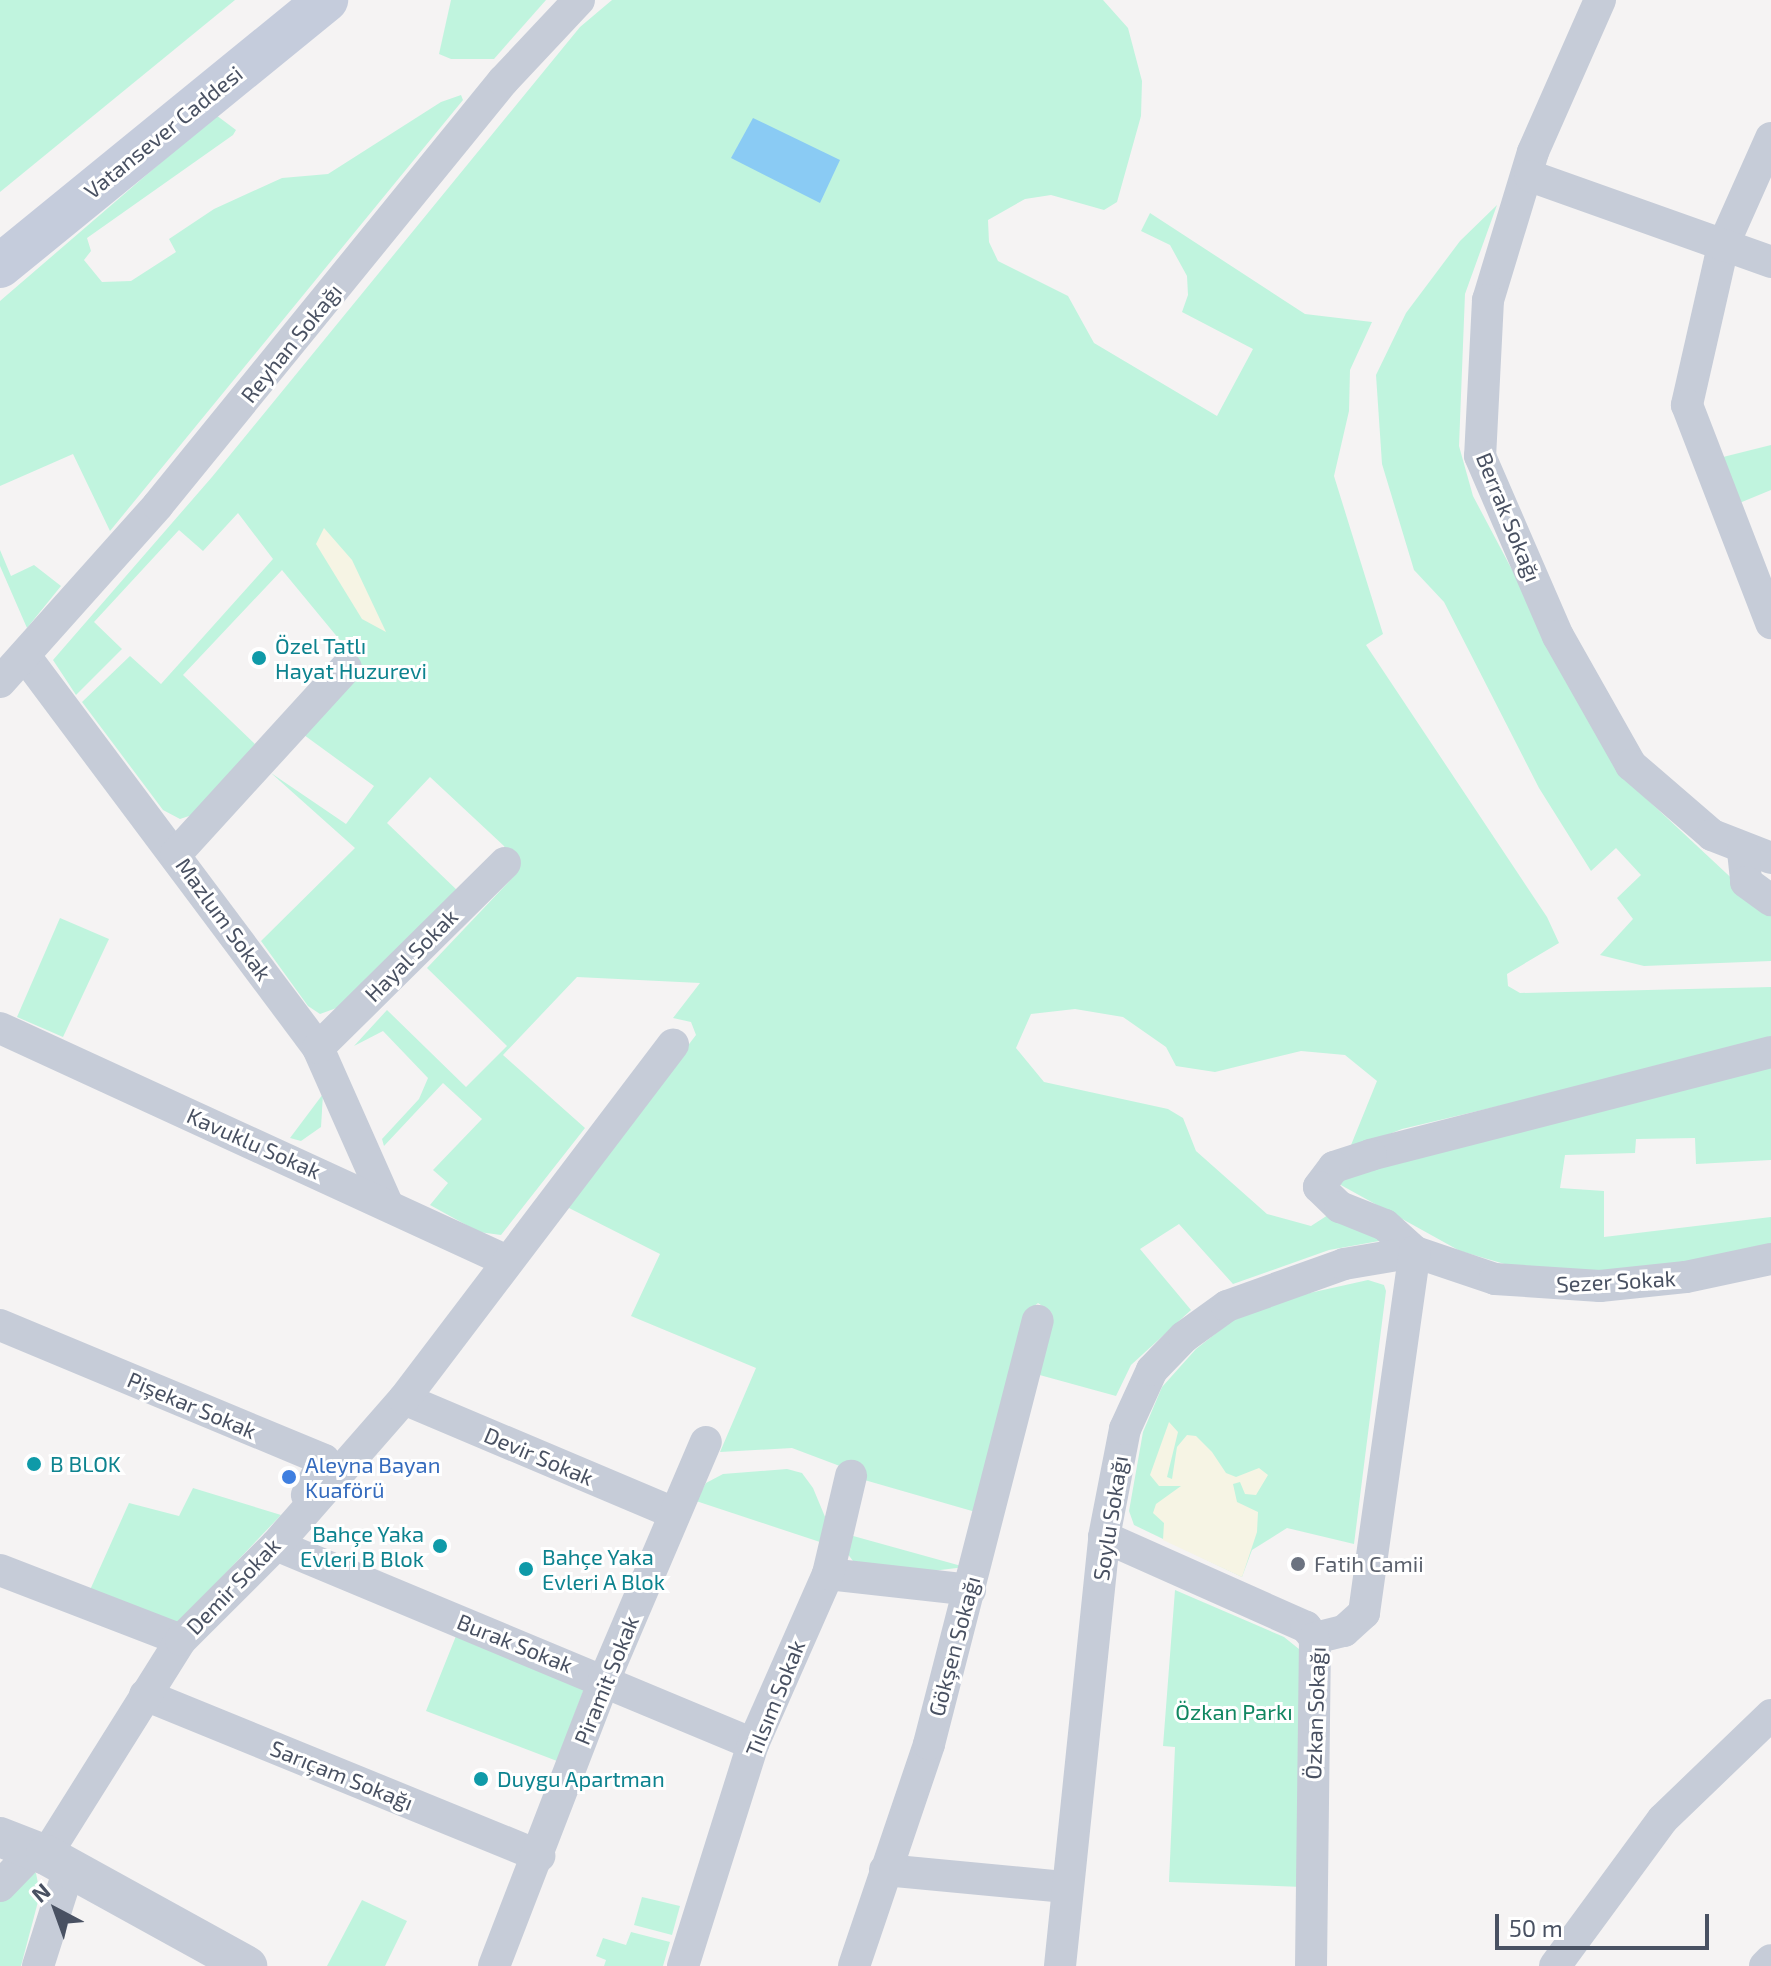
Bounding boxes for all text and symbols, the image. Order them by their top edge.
street label: Vatansever Caddesi [78,60,248,204]
street label: Reyhan Sokağı [235,278,347,408]
street label: Berrak Sokağı [1471,448,1547,586]
place label: Özel Tatlı Hayat Huzurevi [275,632,427,684]
marker: Özel Tatlı Hayat Huzurevi [250,649,268,667]
street label: Mazlum Sokak [171,853,277,985]
street label: Hayal Sokak [359,903,463,1007]
street label: Kavuklu Sokak [183,1102,325,1184]
street label: Sezer Sokak [1555,1265,1677,1297]
street label: Pişekar Sokak [123,1366,261,1444]
street label: Devir Sokak [480,1421,598,1491]
place label: B BLOK [50,1451,121,1477]
place label: Aleyna Bayan Kuaförü [305,1451,440,1502]
street label: Soylu Sokağı [1087,1454,1133,1582]
marker: B BLOK [25,1455,43,1473]
marker: Aleyna Bayan Kuaförü [280,1468,298,1486]
place label: Bahçe Yaka Evleri B Blok [300,1520,424,1572]
street label: Demir Sokak [180,1532,286,1640]
marker: Bahçe Yaka Evleri B Blok [431,1537,449,1555]
place label: Bahçe Yaka Evleri A Blok [542,1543,666,1594]
place label: Fatih Camii [1314,1551,1424,1577]
marker: Fatih Camii [1289,1555,1307,1573]
marker: Bahçe Yaka Evleri A Blok [517,1560,535,1578]
street label: Gökşen Sokağı [923,1573,985,1719]
street label: Burak Sokak [453,1608,577,1678]
street label: Piramit Sokak [568,1612,644,1748]
street label: Tılsım Sokak [740,1636,810,1760]
street label: Özkan Sokağı [1299,1646,1331,1780]
park label: Özkan Parkı [1175,1699,1293,1725]
street label: Sarıçam Sokağı [267,1734,417,1816]
place label: Duygu Apartman [497,1766,665,1792]
marker: Duygu Apartman [472,1770,490,1788]
north arrow [16,1870,96,1950]
text: N [26,1877,55,1907]
scale bar [1499,1898,1713,1948]
text: 50 m [1509,1913,1563,1942]

